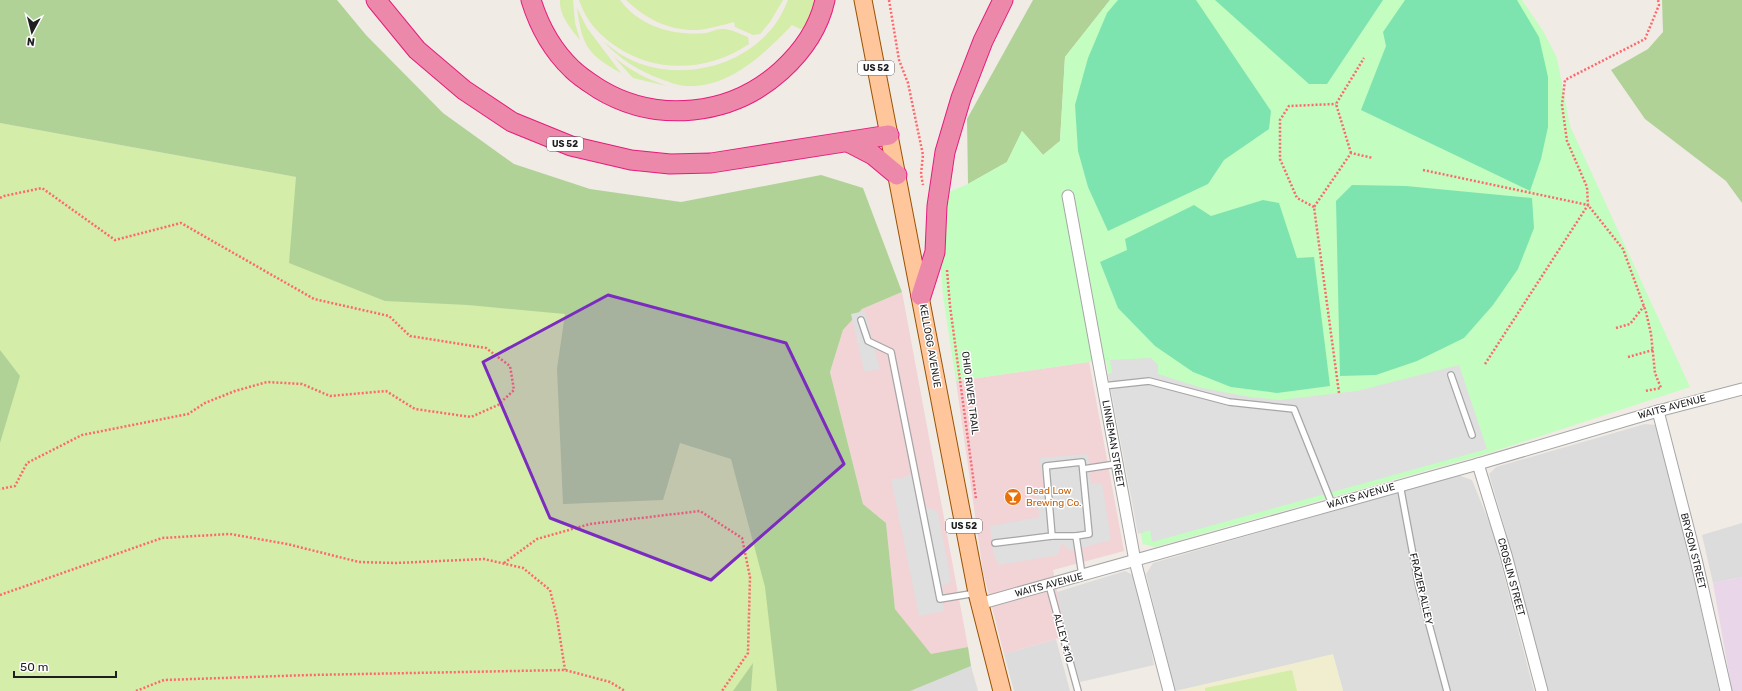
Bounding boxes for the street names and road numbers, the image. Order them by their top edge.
road number: US 52 [858,61,894,75]
road number: US 52 [547,137,583,151]
street label: KELLOGG AVENUE [917,303,943,389]
street label: OHIO RIVER TRAIL [959,351,981,436]
street label: WAITS AVENUE [1637,392,1707,422]
street label: LINNEMAN STREET [1099,399,1127,489]
street label: WAITS AVENUE [1326,481,1396,511]
street label: BRYSON STREET [1678,512,1708,590]
road number: US 52 [946,519,982,533]
street label: CROSLIN STREET [1495,537,1527,618]
street label: FRAZIER ALLEY [1407,552,1435,626]
street label: WAITS AVENUE [1014,570,1084,600]
street label: ALLEY #10 [1051,612,1075,664]

